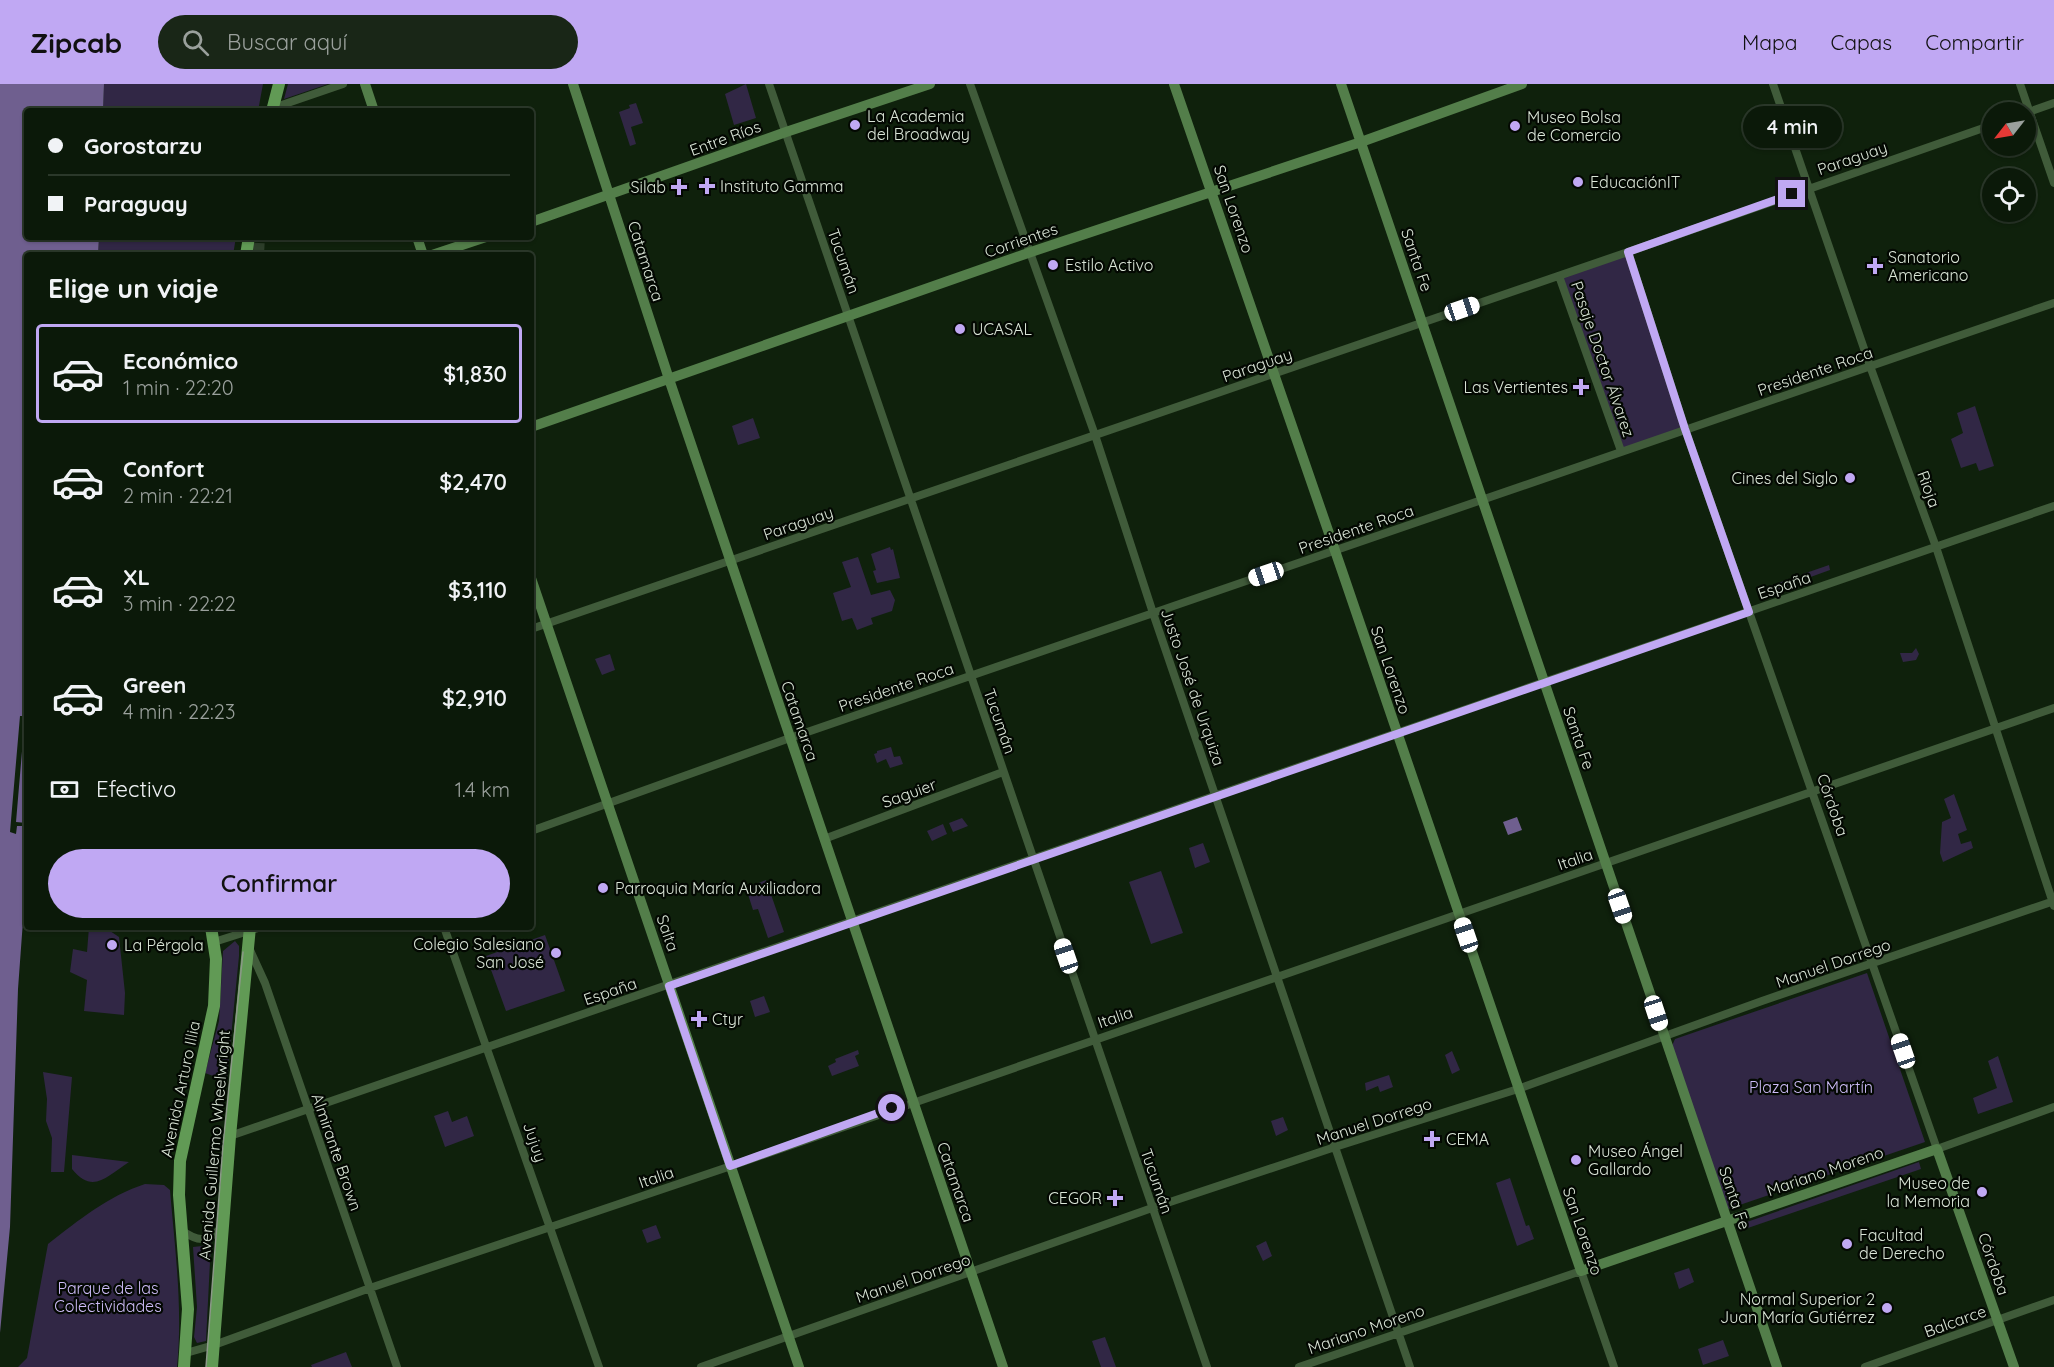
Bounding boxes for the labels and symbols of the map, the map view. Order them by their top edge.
north arrow [1982,102,2036,156]
place label: La Academia del Broadway [867,106,970,144]
place label: Museo Bolsa de Comercio [1527,107,1621,145]
callout: 4 min [1742,107,1842,149]
street label: Entre Ríos [687,116,763,160]
marker: La Academia del Broadway [848,118,862,132]
marker: Museo Bolsa de Comercio [1508,119,1522,133]
street label: Paraguay [1814,137,1890,179]
street label: San Lorenzo [1210,162,1258,256]
place label: EducaciónIT [1590,172,1681,192]
marker: EducaciónIT [1571,175,1585,189]
place label: Instituto Gamma [720,176,843,196]
place label: Silab [631,177,666,197]
marker: Instituto Gamma [698,177,716,195]
marker: Silab [670,178,688,196]
route end [1778,180,1805,207]
street label: Catamarca [624,218,668,304]
street label: Corrientes [982,218,1060,262]
street label: Tucumán [824,226,864,296]
street label: Santa Fe [1397,226,1437,294]
place label: Sanatorio Americano [1888,247,1968,285]
place label: Estilo Activo [1065,255,1154,275]
marker: Sanatorio Americano [1866,257,1884,275]
marker: Estilo Activo [1046,258,1060,272]
street label: Pasaje Doctor Álvarez [1567,278,1639,440]
car [1442,295,1482,323]
place label: UCASAL [972,319,1033,339]
marker: UCASAL [953,322,967,336]
street label: Presidente Roca [1755,342,1875,400]
street label: Paraguay [1219,344,1295,386]
place label: Las Vertientes [1463,377,1568,397]
marker: Las Vertientes [1572,378,1590,396]
place label: Cines del Siglo [1732,468,1838,488]
street label: Rioja [1913,468,1945,510]
marker: Cines del Siglo [1843,471,1857,485]
street label: Presidente Roca [1296,500,1416,558]
street label: Paraguay [760,502,836,544]
car [1246,560,1286,588]
street label: España [1755,567,1813,603]
street label: Justo José de Urquiza [1157,606,1229,768]
street label: San Lorenzo [1367,623,1415,717]
street label: Presidente Roca [836,658,956,716]
street label: Catamarca [777,678,823,764]
street label: Tucumán [980,686,1020,756]
street label: Santa Fe [1559,704,1599,772]
street label: Córdoba [1813,771,1853,839]
street label: Saguier [879,774,939,812]
street label: Italia [1555,844,1595,874]
place label: Parroquia María Auxiliadora [615,878,821,898]
marker: Parroquia María Auxiliadora [596,881,610,895]
car [1606,886,1634,926]
street label: Salta [652,912,684,954]
car [1452,915,1480,955]
place label: Colegio Salesiano San José [413,934,544,972]
street label: Manuel Dorrego [1773,934,1893,992]
place label: La Pérgola [124,935,204,955]
car [1052,936,1080,976]
marker: La Pérgola [105,938,119,952]
marker: Colegio Salesiano San José [549,946,563,960]
street label: España [581,973,639,1009]
car [1642,993,1670,1033]
street label: Italia [1095,1002,1135,1032]
place label: Ctyr [712,1009,743,1029]
marker: Ctyr [690,1010,708,1028]
street label: Avenida Arturo Illia [156,1019,204,1159]
street label: Avenida Guillermo Wheelwright [194,1029,234,1261]
car [1889,1031,1917,1071]
park label: Plaza San Martín [1749,1077,1873,1097]
street label: Almirante Brown [308,1091,366,1213]
street label: Manuel Dorrego [1314,1093,1434,1149]
route start [878,1094,905,1121]
street label: Jujuy [519,1119,551,1165]
place label: CEMA [1446,1129,1489,1149]
marker: CEMA [1423,1130,1441,1148]
street label: Catamarca [933,1139,979,1225]
place label: Museo Ángel Gallardo [1588,1141,1683,1179]
street label: Mariano Moreno [1764,1142,1886,1200]
street label: Tucumán [1137,1146,1177,1216]
marker: Museo Ángel Gallardo [1569,1153,1583,1167]
street label: Italia [636,1162,676,1192]
street label: Santa Fe [1715,1164,1755,1232]
place label: Museo de la Memoria [1886,1173,1970,1211]
street label: San Lorenzo [1559,1184,1607,1278]
marker: Museo de la Memoria [1975,1185,1989,1199]
place label: CEGOR [1048,1188,1102,1208]
marker: CEGOR [1106,1189,1124,1207]
place label: Facultad de Derecho [1859,1225,1945,1263]
street label: Córdoba [1974,1230,2014,1298]
marker: Facultad de Derecho [1840,1237,1854,1251]
street label: Manuel Dorrego [853,1249,973,1307]
park label: Parque de las Colectividades [54,1278,162,1316]
place label: Normal Superior 2 Juan María Gutiérrez [1720,1289,1875,1327]
street label: Mariano Moreno [1305,1300,1427,1358]
marker: Normal Superior 2 Juan María Gutiérrez [1880,1301,1894,1315]
street label: Balcarce [1921,1301,1989,1341]

